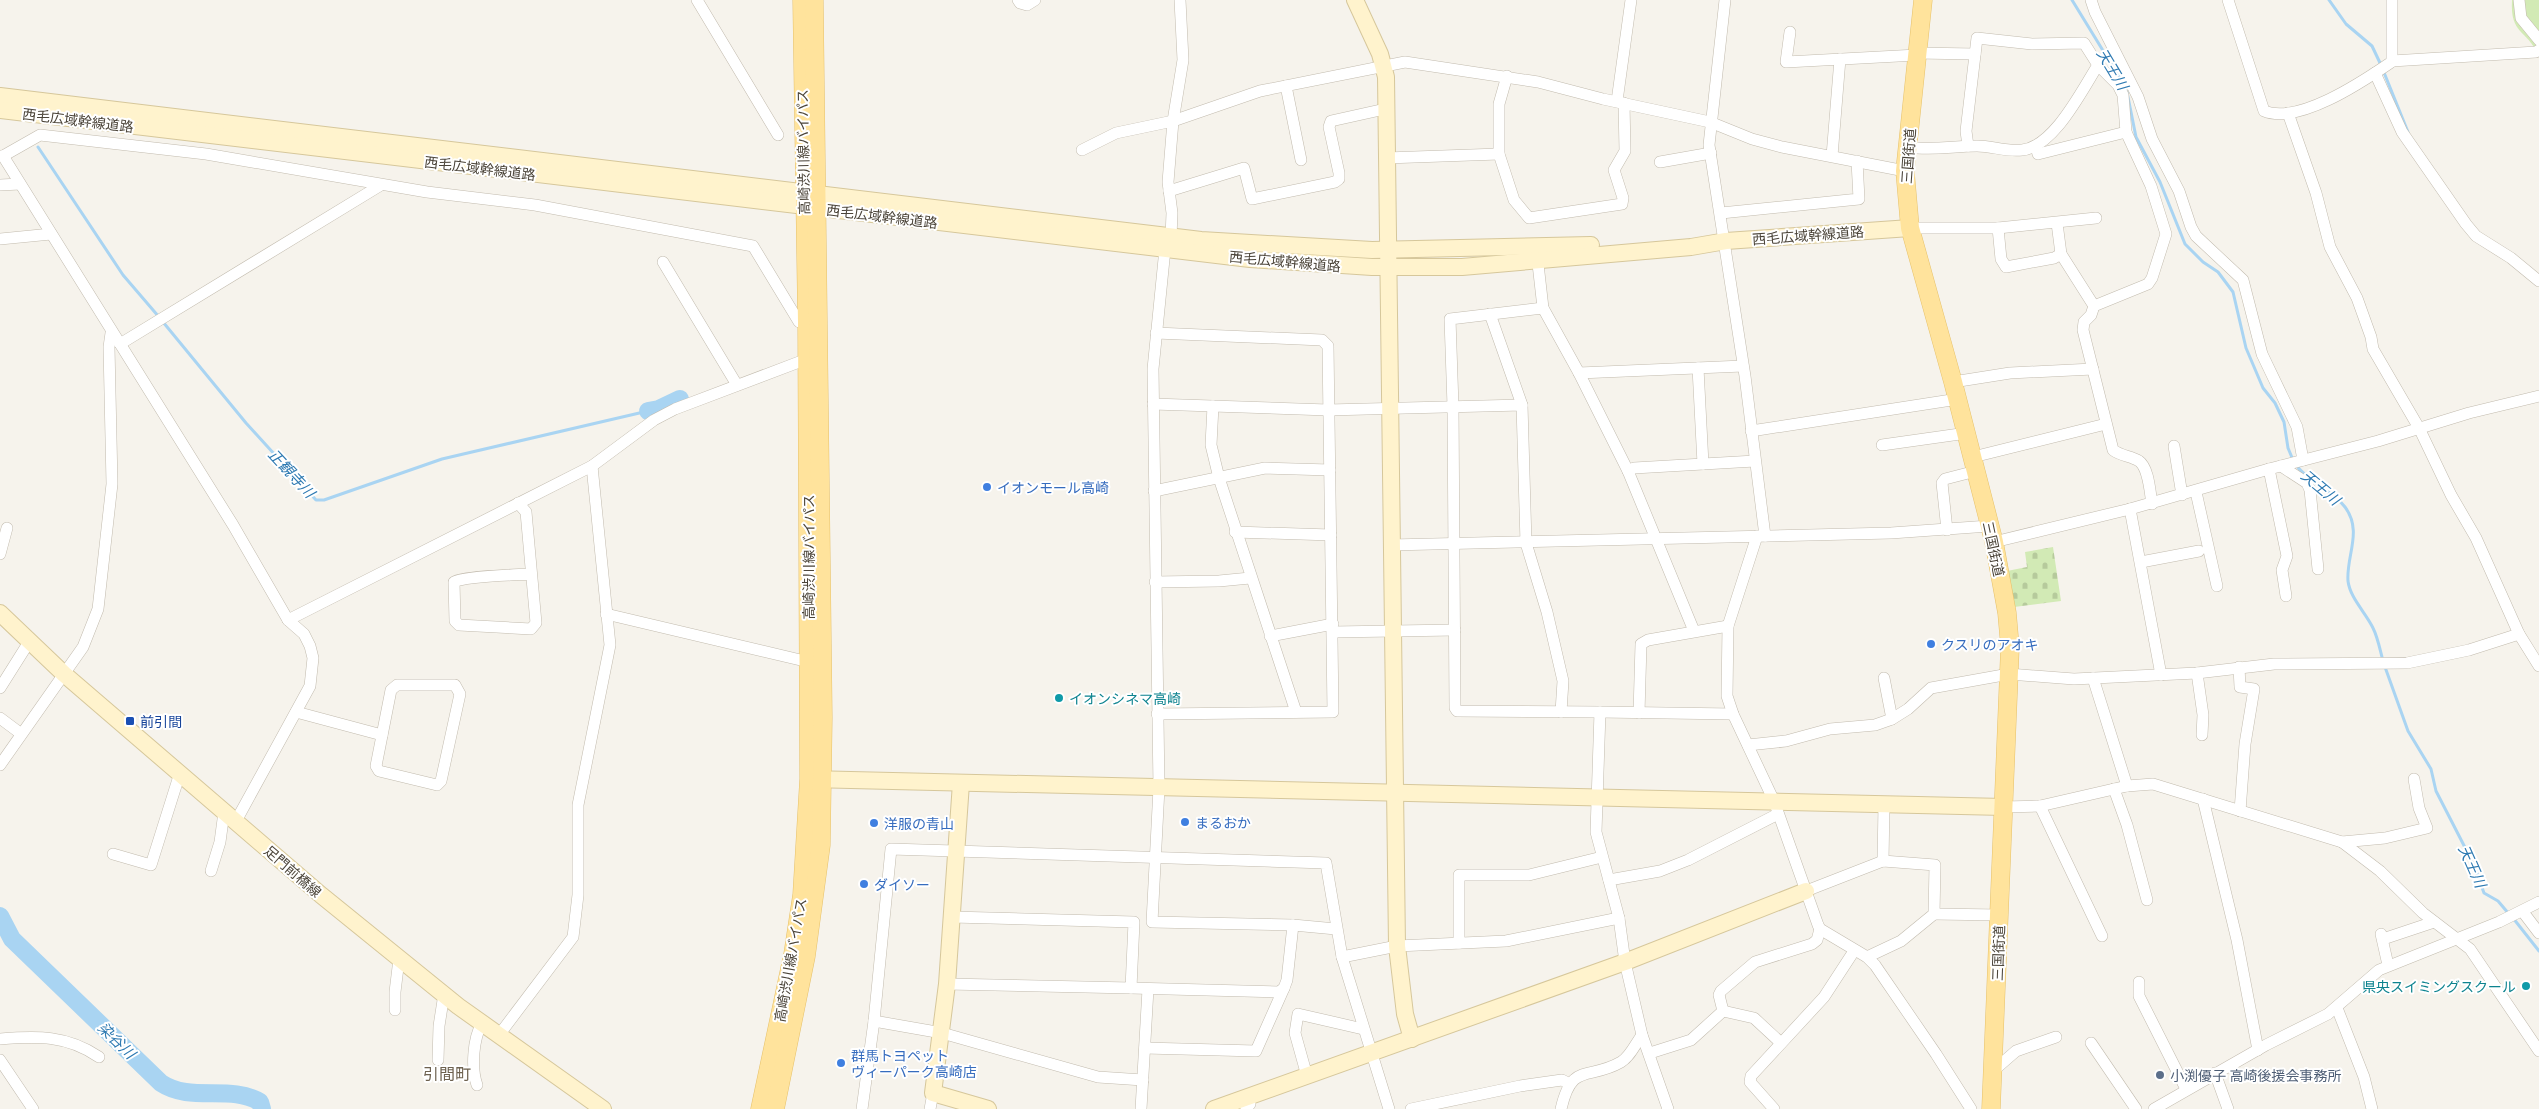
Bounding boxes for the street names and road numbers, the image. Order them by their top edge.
street label: 高崎渋川線バイパス [793,89,813,215]
street label: 西毛広域幹線道路 [21,105,135,135]
street label: 三国街道 [1898,127,1918,185]
street label: 西毛広域幹線道路 [423,153,537,183]
street label: 西毛広域幹線道路 [825,201,939,231]
street label: 西毛広域幹線道路 [1752,223,1864,247]
street label: 西毛広域幹線道路 [1228,248,1342,274]
street label: 高崎渋川線バイパス [800,494,817,620]
street label: 三国街道 [1980,520,2008,578]
street label: 足門前橋線 [261,842,325,900]
street label: 高崎渋川線バイパス [771,897,809,1023]
street label: 三国街道 [1989,925,2007,981]

